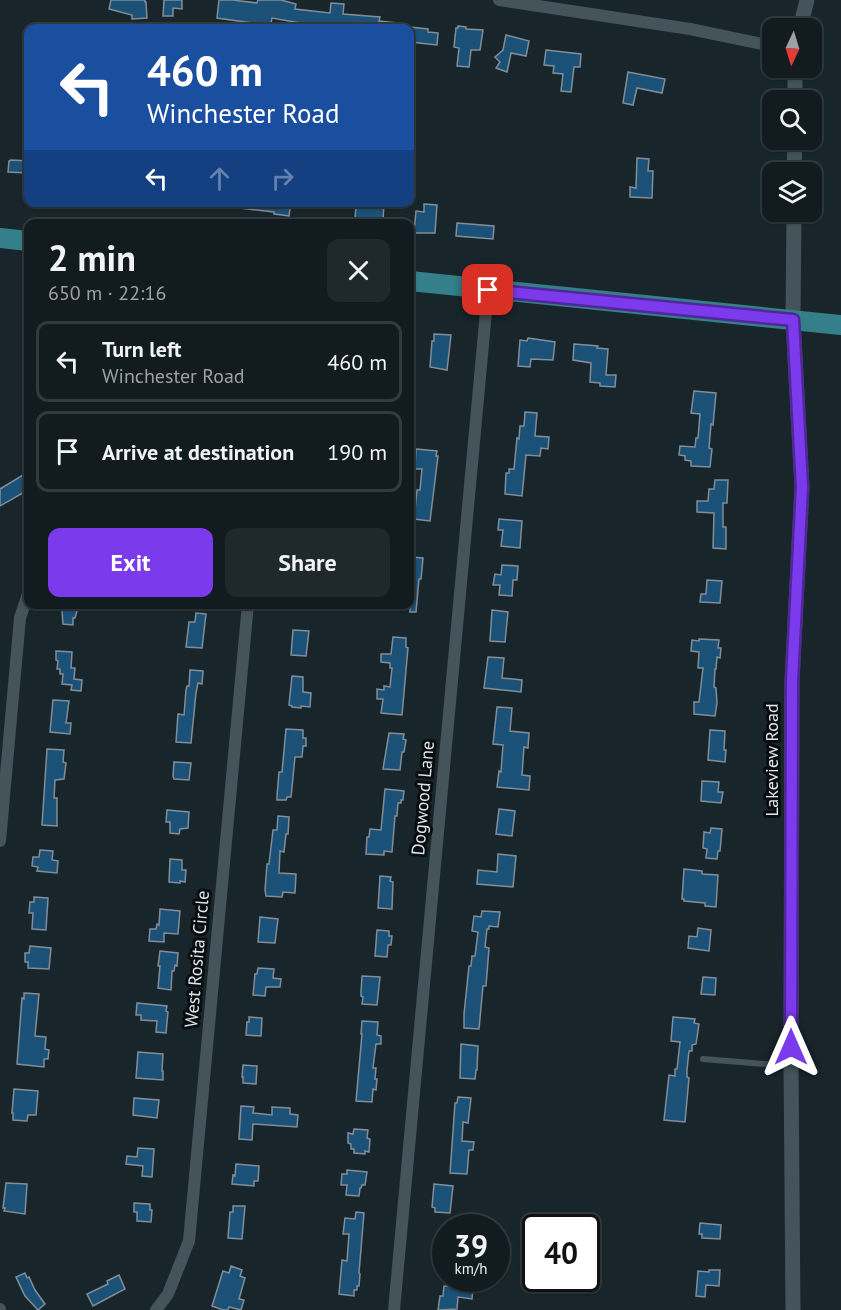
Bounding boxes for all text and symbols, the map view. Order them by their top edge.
north arrow [762,18,822,78]
map controls [762,18,822,222]
text: 460 m [147,43,263,98]
icon: left [48,48,126,126]
button: search [762,90,822,150]
text: Winchester Road [147,96,340,130]
icon: left [140,162,173,195]
icon: ahead [203,162,236,195]
icon: right [266,162,299,195]
button: layers [762,162,822,222]
text: 2 min [48,234,136,281]
button: close [327,239,390,302]
pin [462,264,513,315]
icon: arrive [471,273,504,306]
text: 650 m · 22:16 [48,280,166,306]
text: Turn left [102,335,182,363]
icon: left [51,345,84,378]
text: 460 m [327,348,387,376]
text: Winchester Road [102,363,245,389]
icon: arrive [51,435,84,468]
text: Arrive at destination [102,438,294,466]
text: 190 m [327,438,387,466]
button: Exit [48,528,213,597]
button: Share [225,528,390,597]
street label: Lakeview Road [760,703,783,817]
street label: Dogwood Lane [406,740,439,856]
street label: West Rosita Circle [179,890,214,1028]
position arrow [759,1015,823,1079]
speed limit sign: 40 [522,1214,600,1292]
text: 39 [454,1226,488,1265]
text: km/h [455,1259,487,1278]

